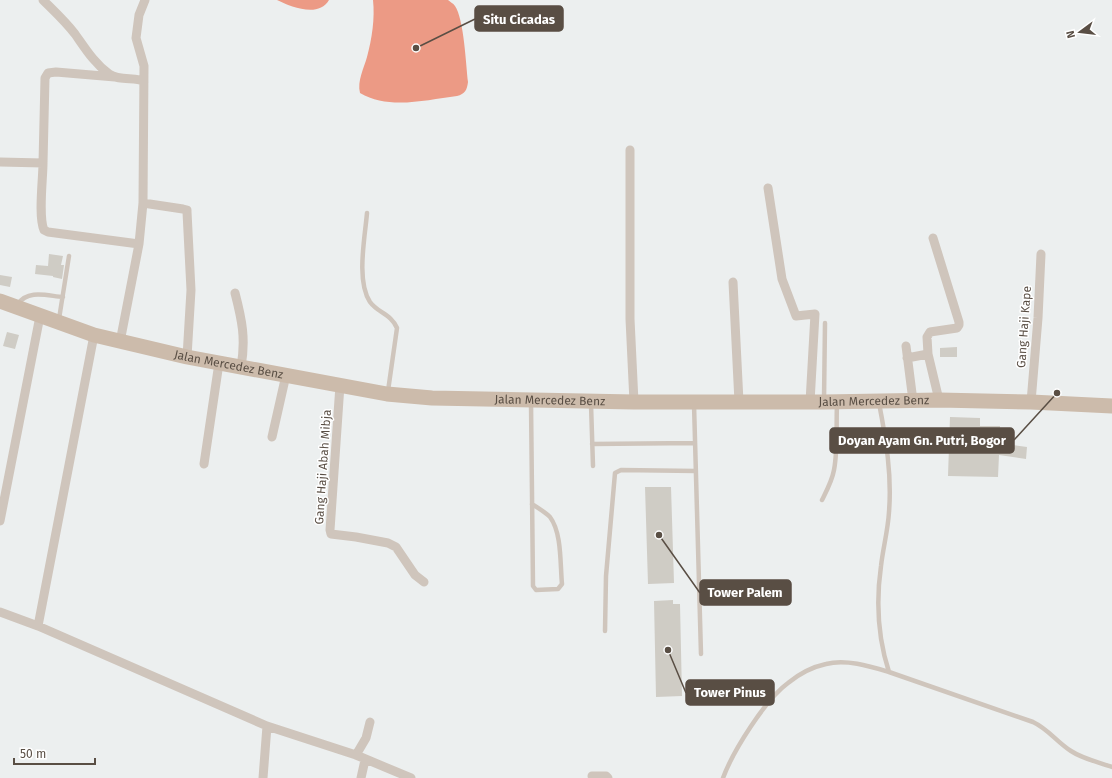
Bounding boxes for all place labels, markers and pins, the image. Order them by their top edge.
callout: Situ Cicadas [475,6,563,31]
callout: Doyan Ayam Gn. Putri, Bogor [830,428,1014,453]
callout: Tower Palem [700,580,791,605]
callout: Tower Pinus [686,680,774,705]

